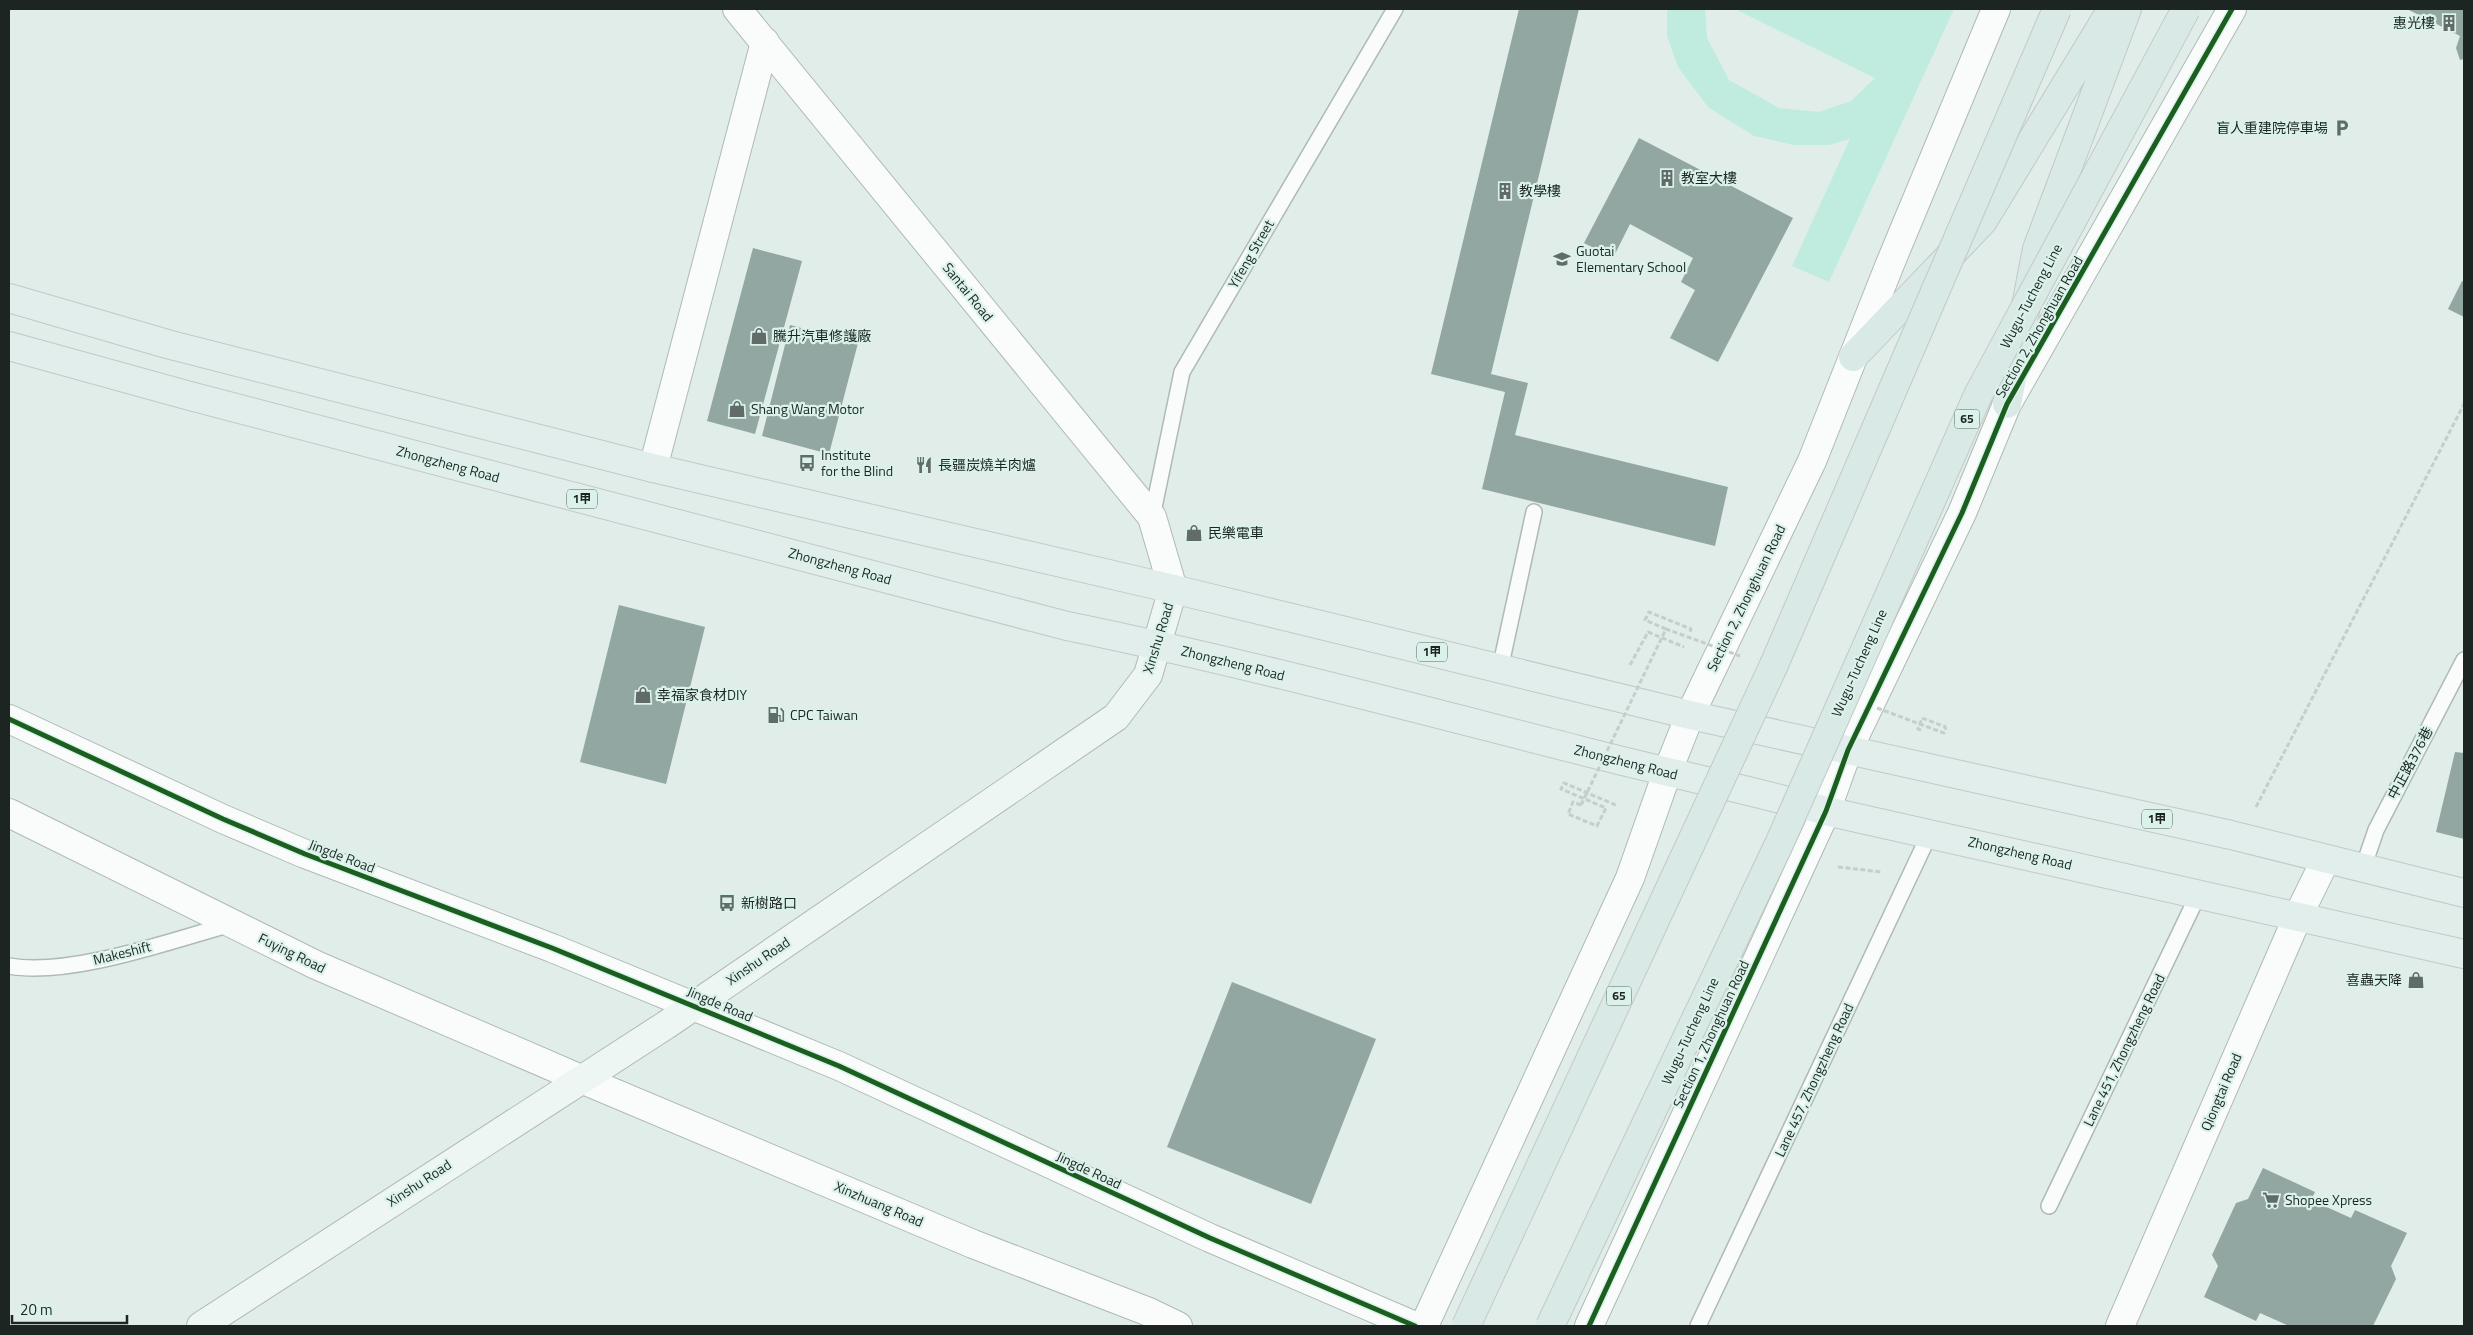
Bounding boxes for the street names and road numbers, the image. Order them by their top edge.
street label: Yifeng Street [1222,215,1279,292]
street label: Wugu-Tucheng Line [1994,240,2067,352]
street label: Section 2, Zhonghuan Road [1989,252,2088,402]
street label: Santai Road [938,258,999,326]
road number: 65 [1954,409,1980,428]
street label: Zhongzheng Road [394,440,502,487]
road number: 1甲 [567,489,597,508]
street label: Section 2, Zhonghuan Road [1701,521,1790,675]
street label: Zhongzheng Road [786,542,894,589]
street label: Xinshu Road [1137,600,1178,676]
street label: Wugu-Tucheng Line [1825,606,1892,720]
street label: Zhongzheng Road [1179,639,1287,686]
road number: 1甲 [1417,642,1447,662]
street label: 中正路376巷 [2382,723,2437,803]
street label: Zhongzheng Road [1572,738,1680,785]
road number: 1甲 [2142,810,2172,829]
street label: Zhongzheng Road [1966,830,2074,875]
street label: Jingde Road [306,833,378,878]
street label: Fuying Road [255,927,329,978]
street label: Xinshu Road [721,931,794,990]
street label: Makeshift [91,935,153,970]
street label: Section 1, Zhonghuan Road [1667,956,1754,1111]
street label: Lane 451, Zhongzheng Road [2077,970,2170,1130]
street label: Wugu-Tucheng Line [1656,974,1724,1088]
street label: Jingde Road [684,980,756,1027]
road number: 65 [1606,986,1632,1006]
street label: Lane 457, Zhongzheng Road [1769,1000,1858,1160]
street label: Qiongtai Road [2195,1050,2246,1134]
street label: Jingde Road [1053,1145,1125,1194]
street label: Xinshu Road [382,1154,455,1211]
street label: Xinzhuang Road [831,1175,927,1232]

